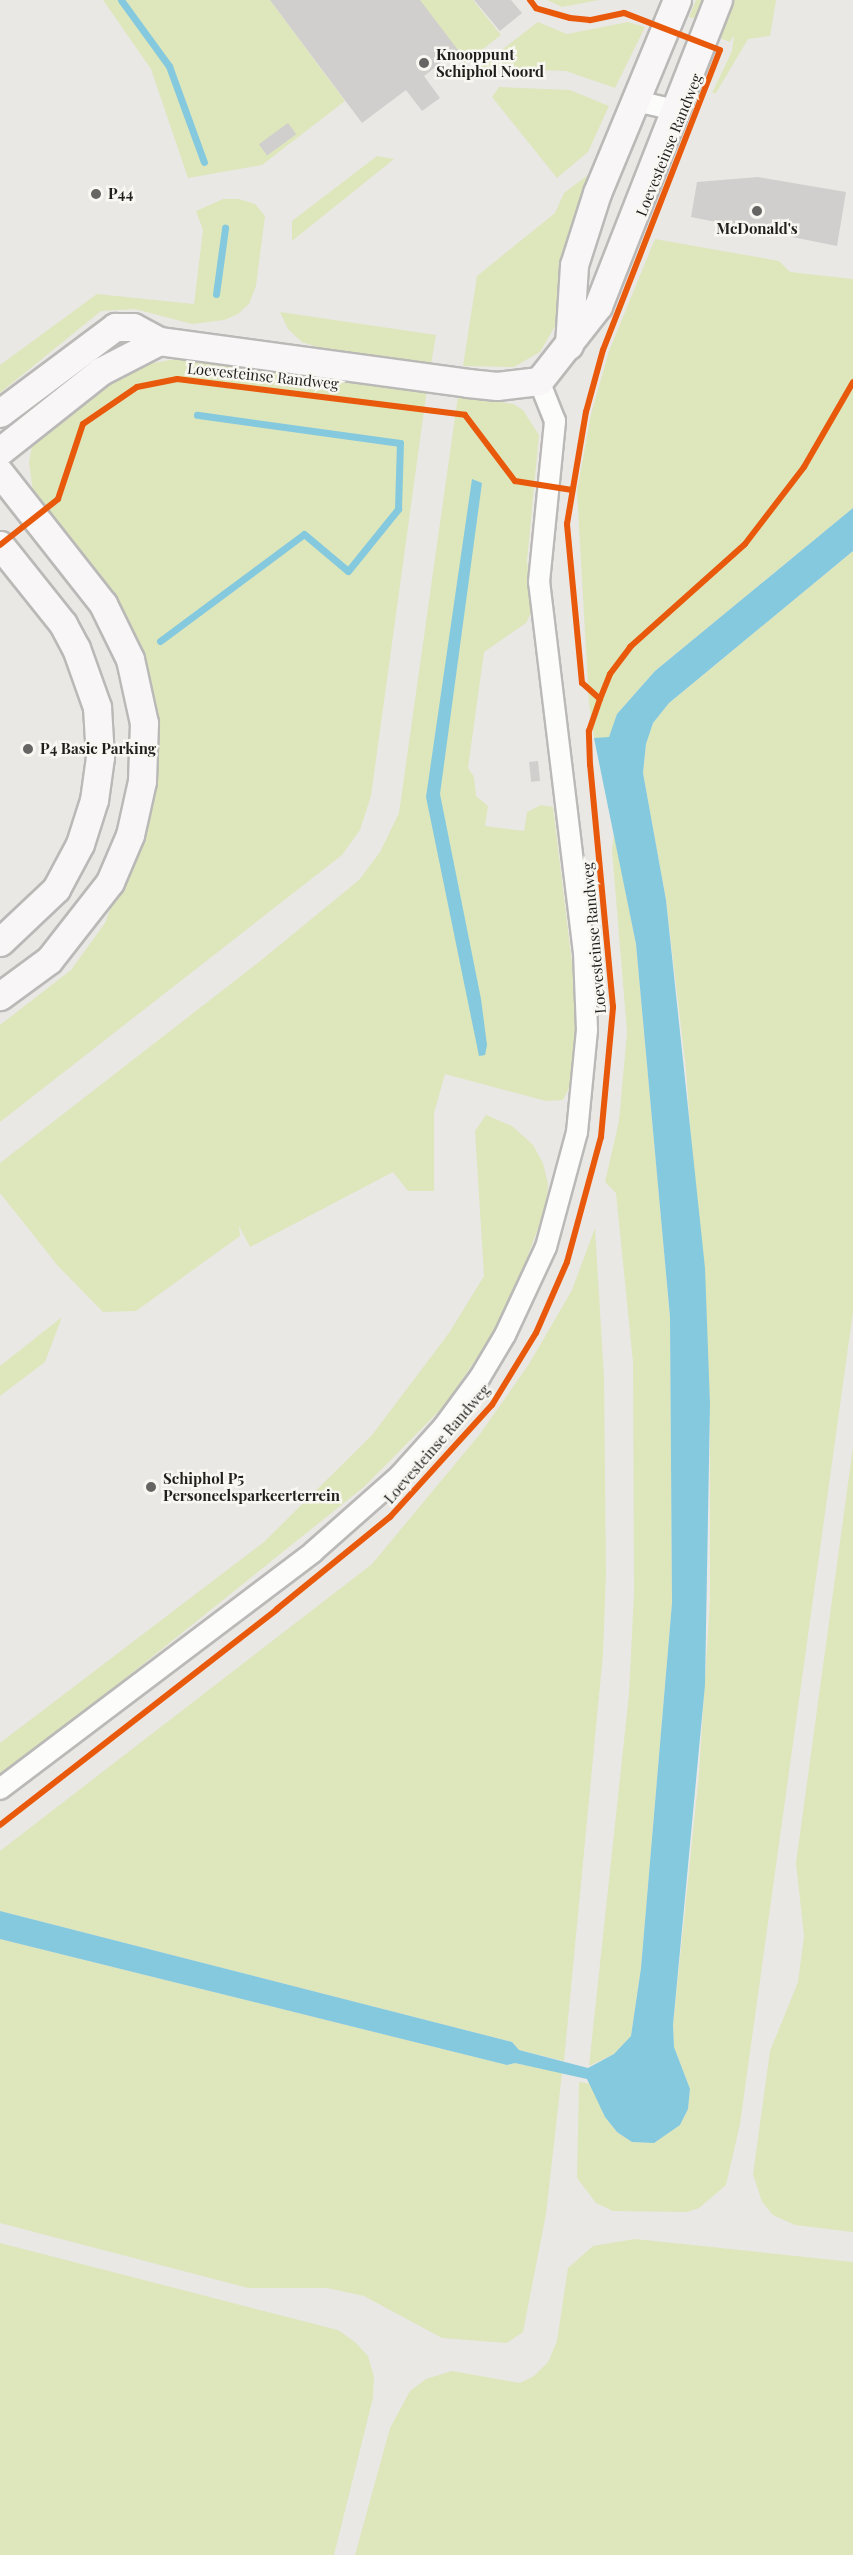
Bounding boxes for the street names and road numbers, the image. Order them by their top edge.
street label: Loevesteinse Randweg [632,71,706,219]
street label: Loevesteinse Randweg [186,359,340,393]
street label: Loevesteinse Randweg [578,861,610,1015]
street label: Loevesteinse Randweg [380,1381,494,1507]

